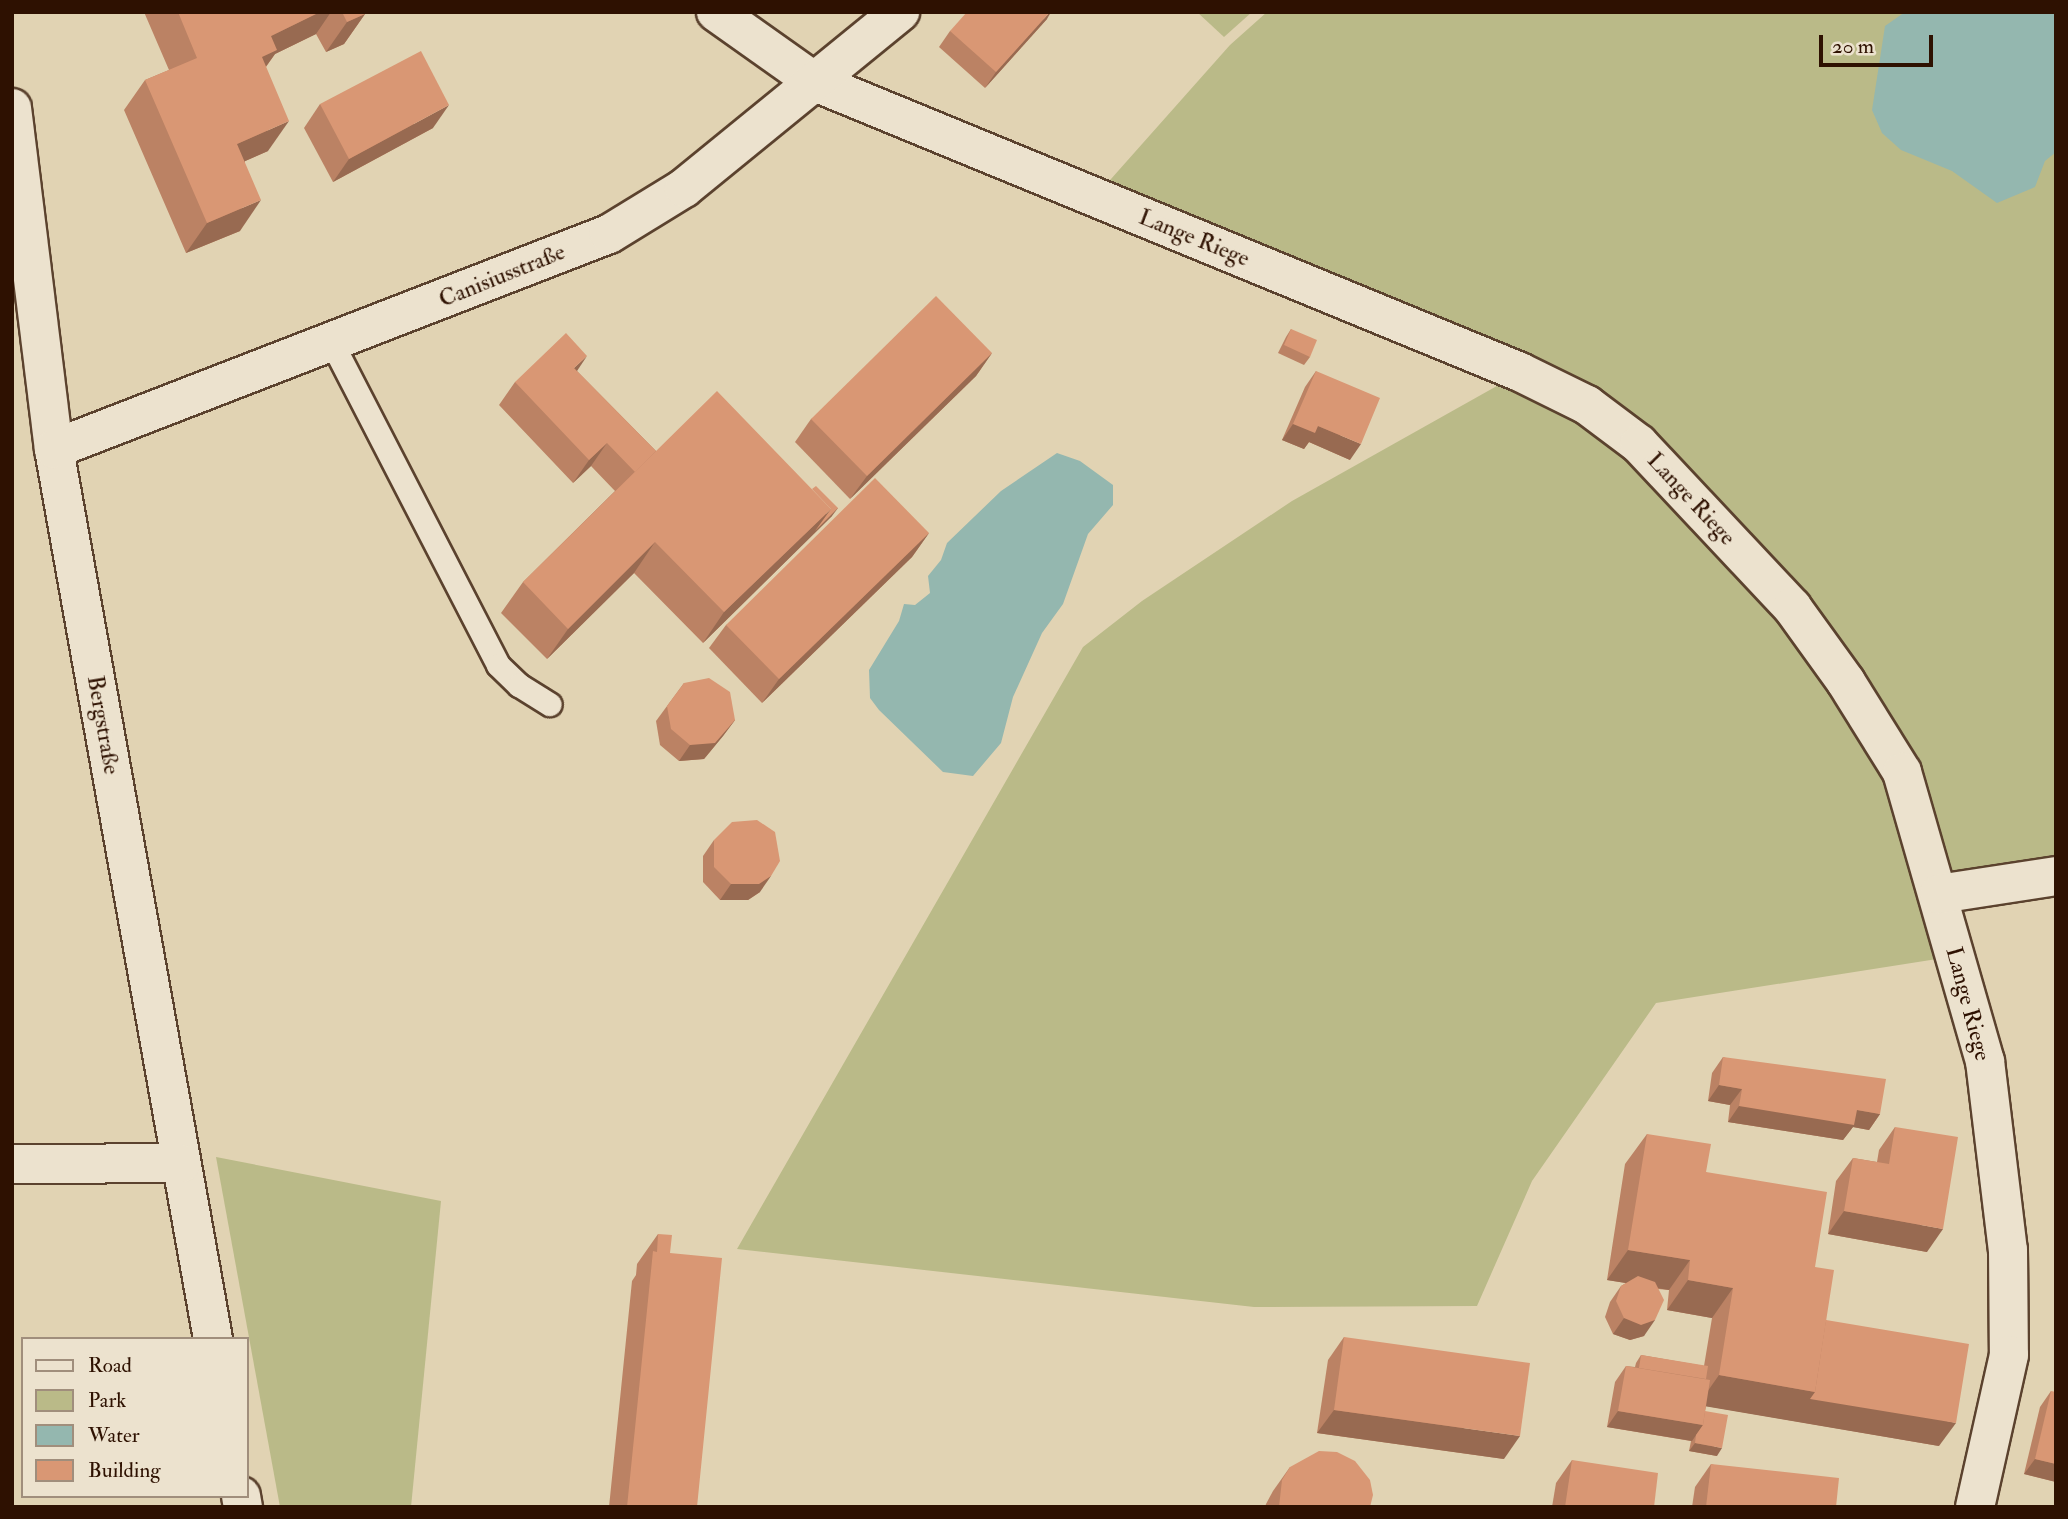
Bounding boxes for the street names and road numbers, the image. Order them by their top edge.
street label: Lange Riege [1135,203,1253,273]
street label: Canisiusstraße [435,238,569,314]
street label: Lange Riege [1641,447,1741,551]
street label: Bergstraße [81,673,125,777]
street label: Lange Riege [1940,944,1996,1064]

